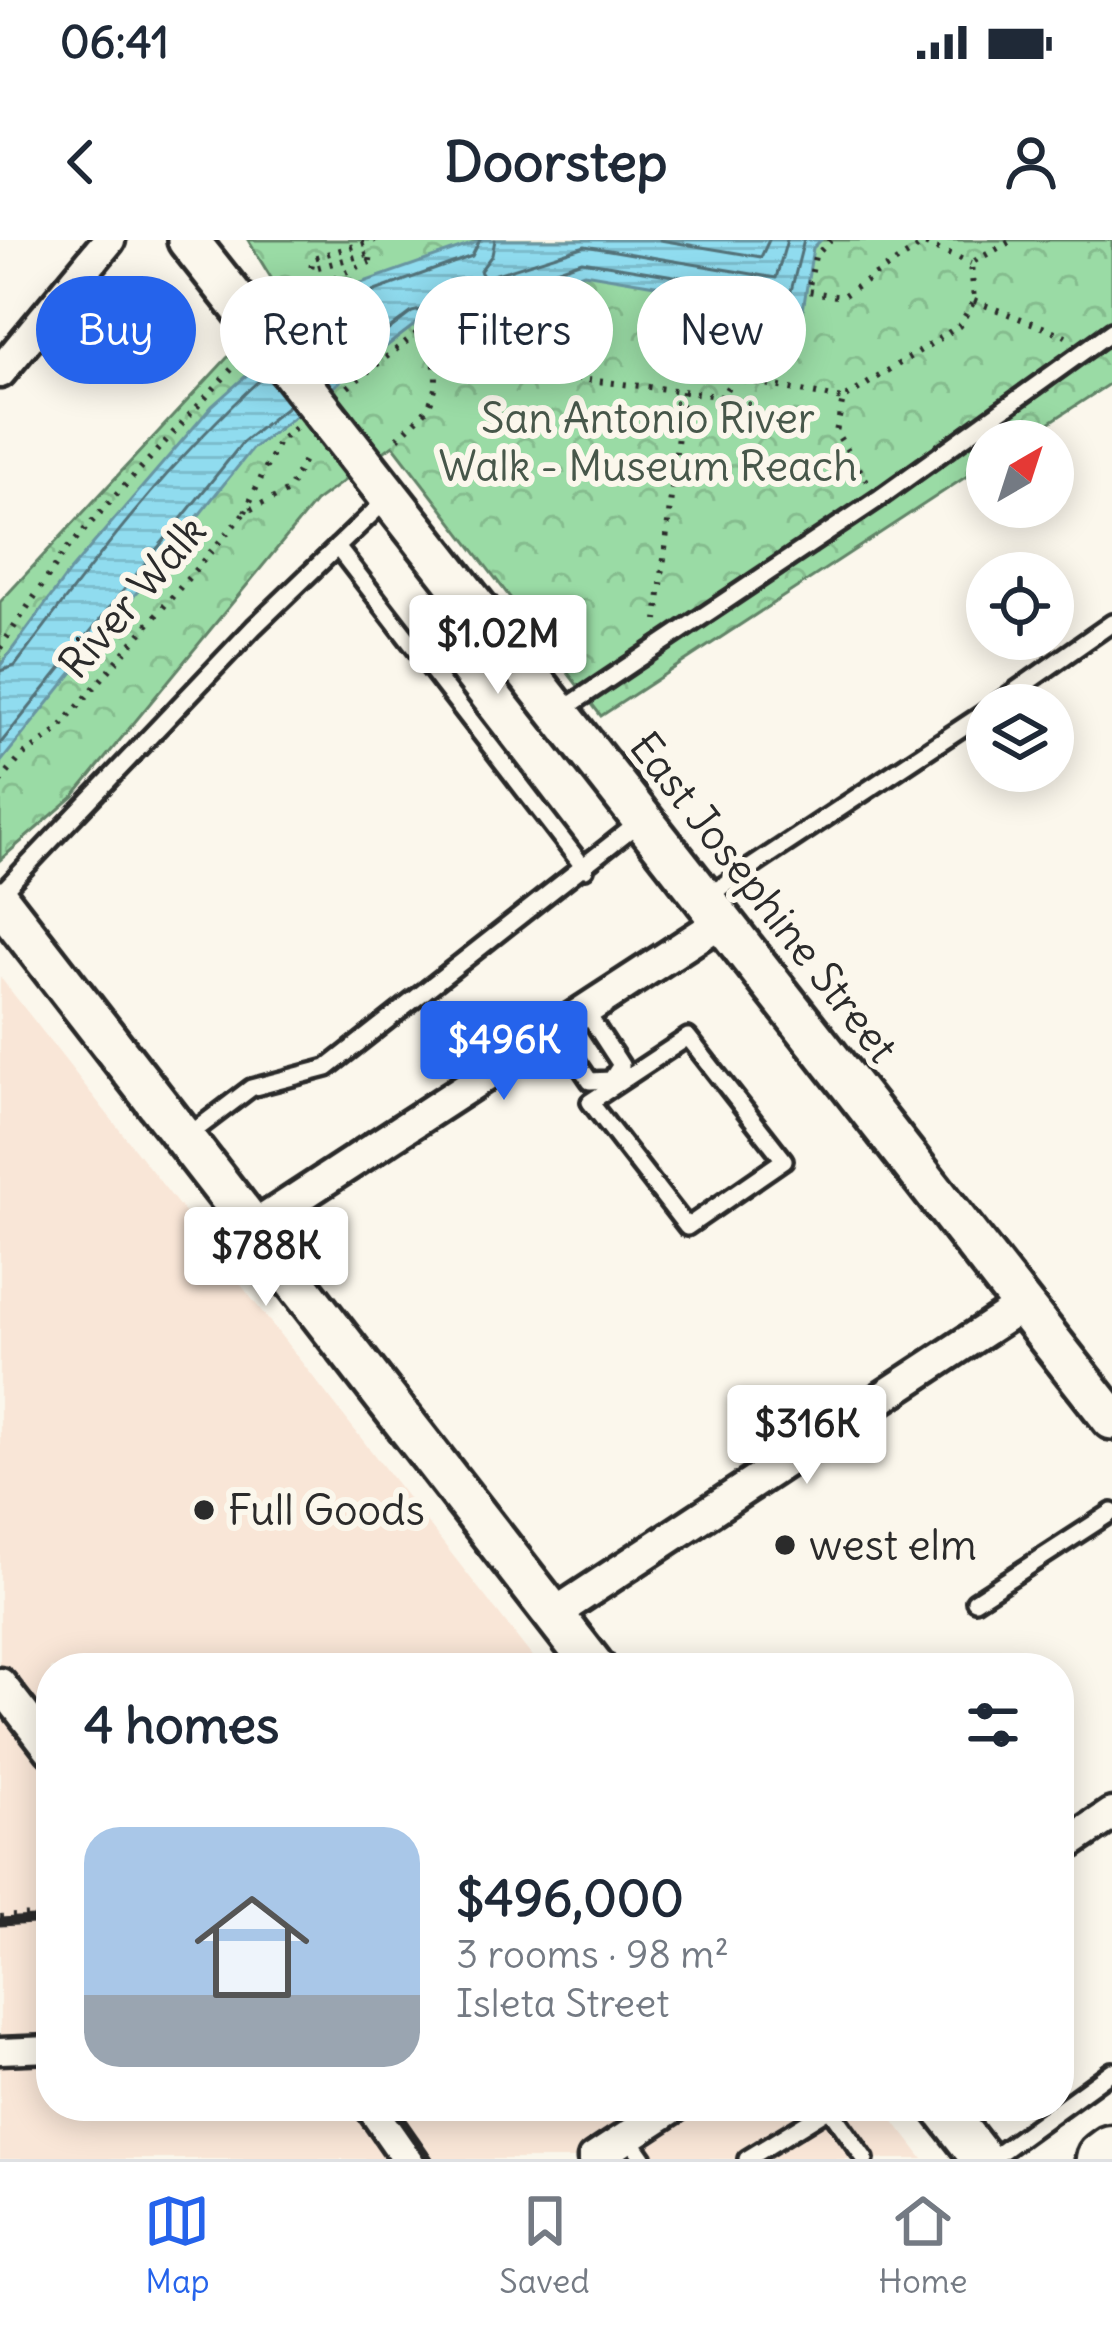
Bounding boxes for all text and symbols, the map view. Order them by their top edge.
text: 06:41 [60,14,169,70]
text: Doorstep [444,128,668,196]
icon: back [48,129,114,195]
icon: person [998,129,1064,195]
chip: Buy [36,276,196,384]
chip: Rent [220,276,390,384]
chip: Filters [414,276,613,384]
chip: New [637,276,806,384]
park label: San Antonio River Walk - Museum Reach [439,392,857,492]
north arrow [966,420,1074,528]
map controls [966,420,1074,792]
street label: River Walk [47,505,217,689]
button: locate [966,552,1074,660]
pin: $1.02M [400,595,596,697]
text: $1.02M [436,609,560,658]
button: layers [966,684,1074,792]
street label: East Josephine Street [619,722,909,1072]
pin: $496K [420,1001,588,1103]
text: $496K [447,1015,561,1064]
pin: $788K [182,1207,350,1309]
text: $788K [211,1221,321,1270]
pin: $316K [723,1385,891,1487]
text: $316K [754,1399,860,1448]
place label: Full Goods [228,1484,425,1536]
marker: Full Goods [191,1497,217,1523]
place label: west elm [809,1519,977,1571]
marker: west elm [772,1532,798,1558]
icon: filters [960,1692,1026,1758]
text: 4 homes [84,1693,279,1757]
text: $496,000 [456,1866,684,1930]
icon: home [180,1875,324,2019]
text: 3 rooms · 98 m² [456,1930,729,1979]
text: Isleta Street [456,1979,669,2028]
tab: Map [144,2188,210,2302]
tab: Saved [499,2188,590,2302]
tab: Home [879,2188,968,2302]

